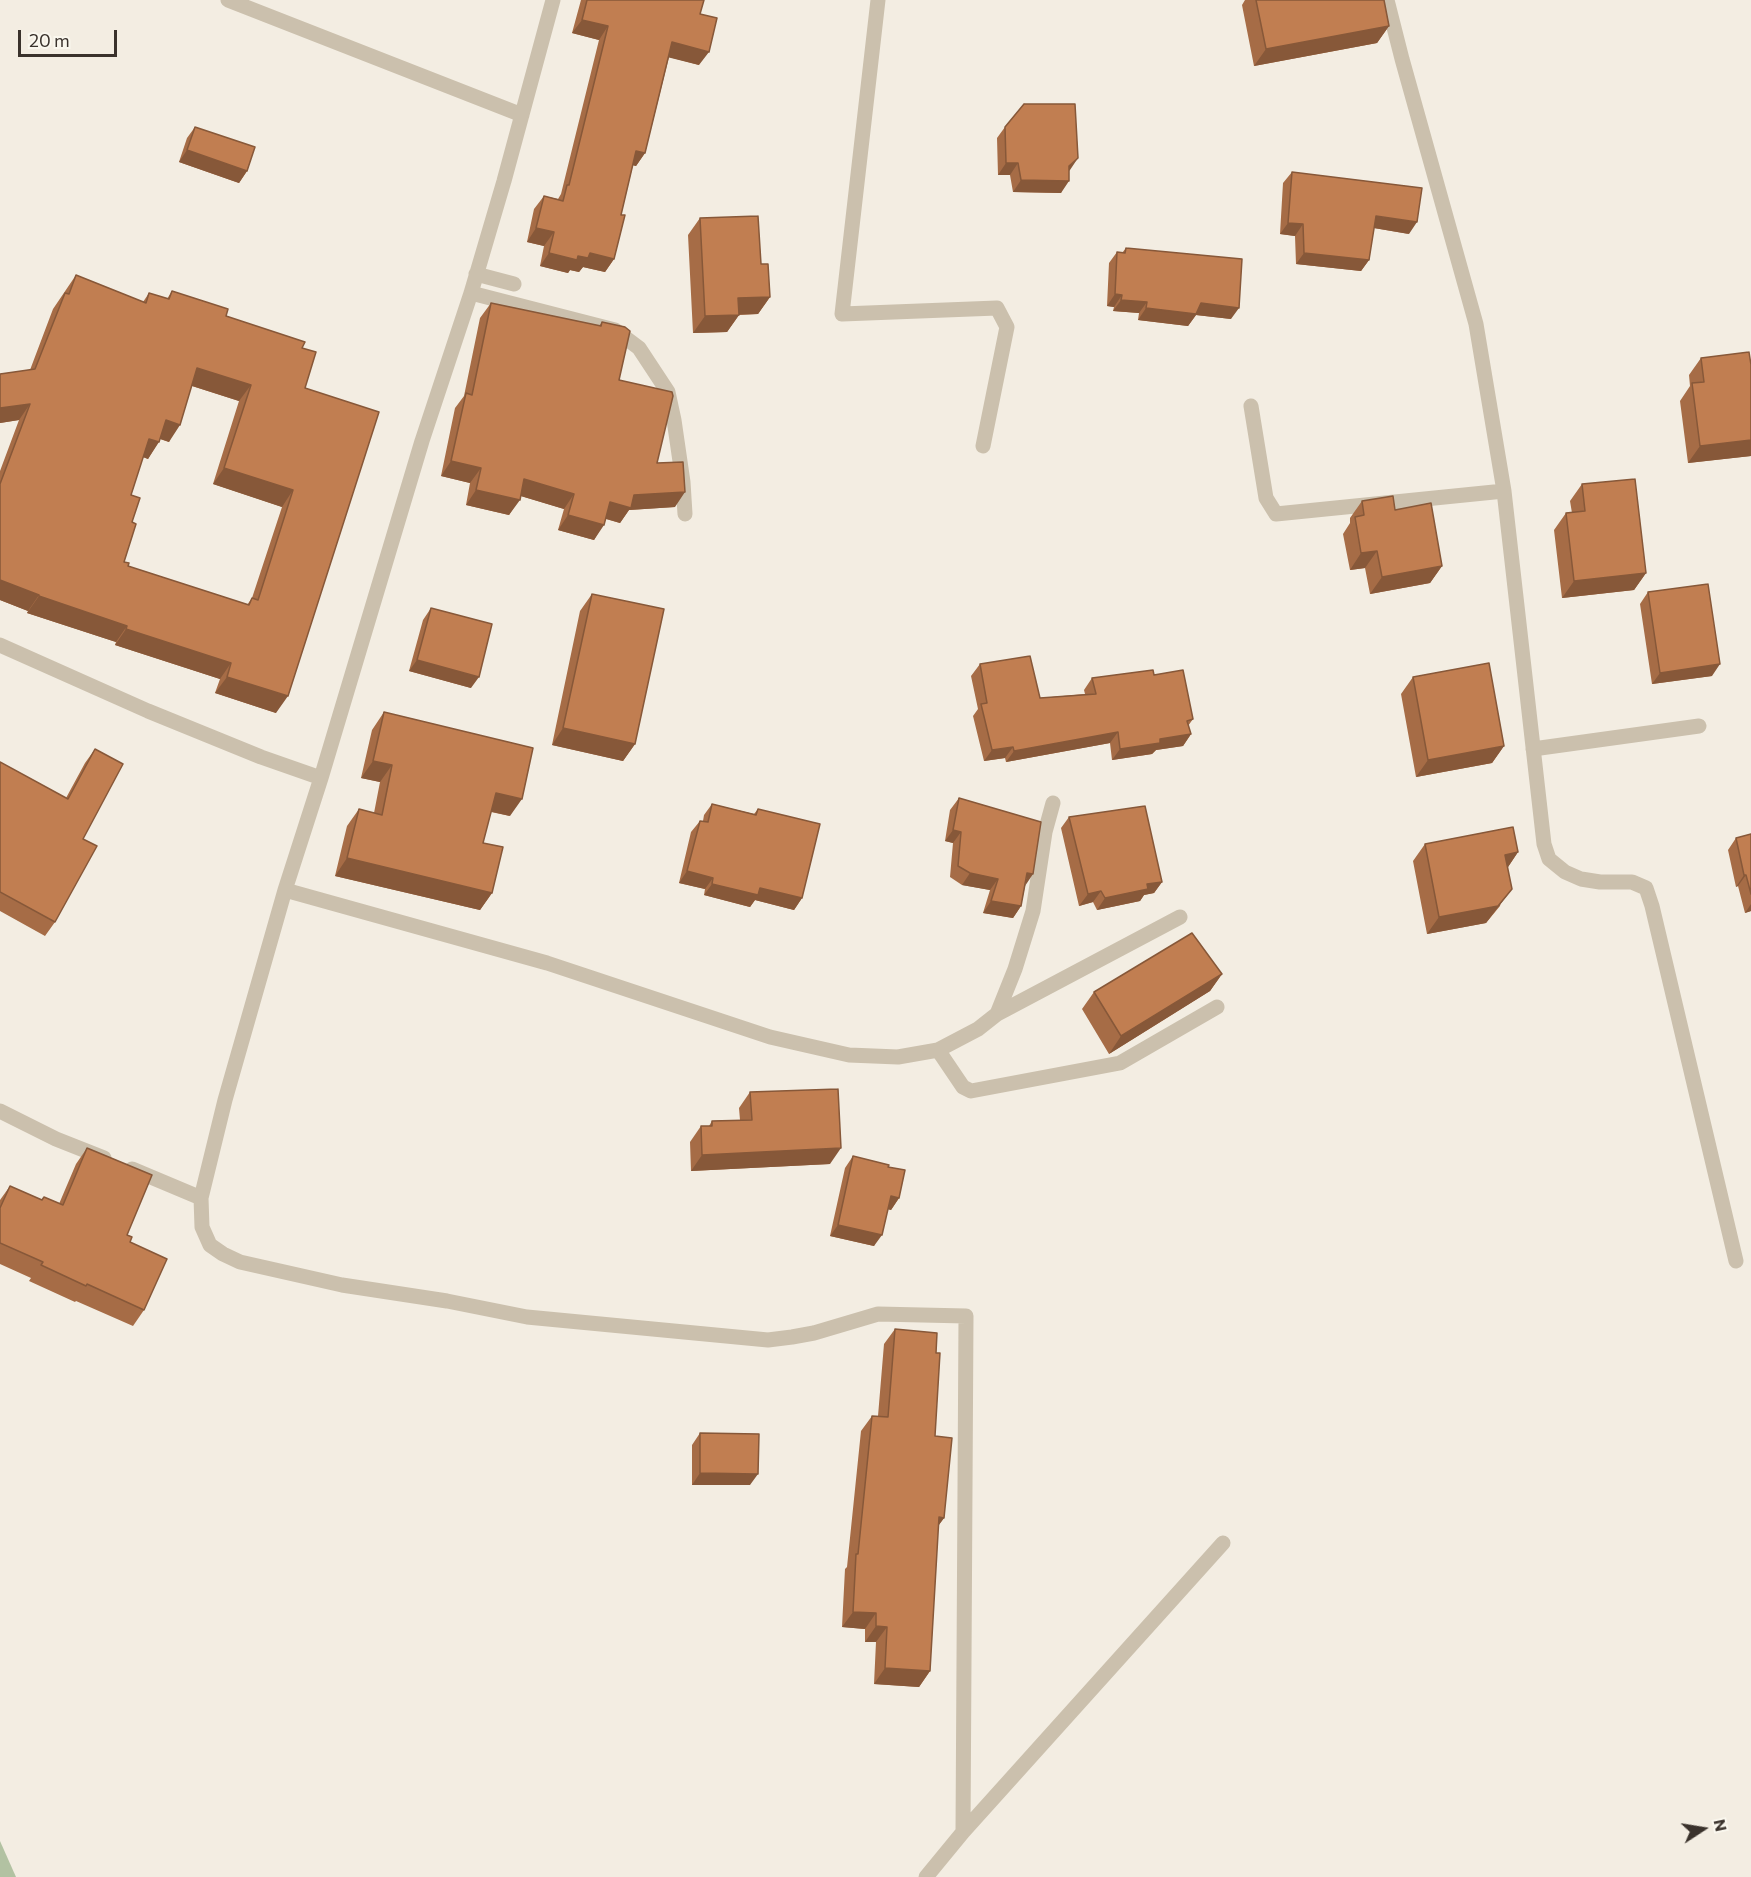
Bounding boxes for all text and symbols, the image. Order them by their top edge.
scale bar [21,18,120,56]
text: 20 m [29,29,70,51]
north arrow [1673,1799,1733,1859]
text: N [1711,1817,1732,1833]

